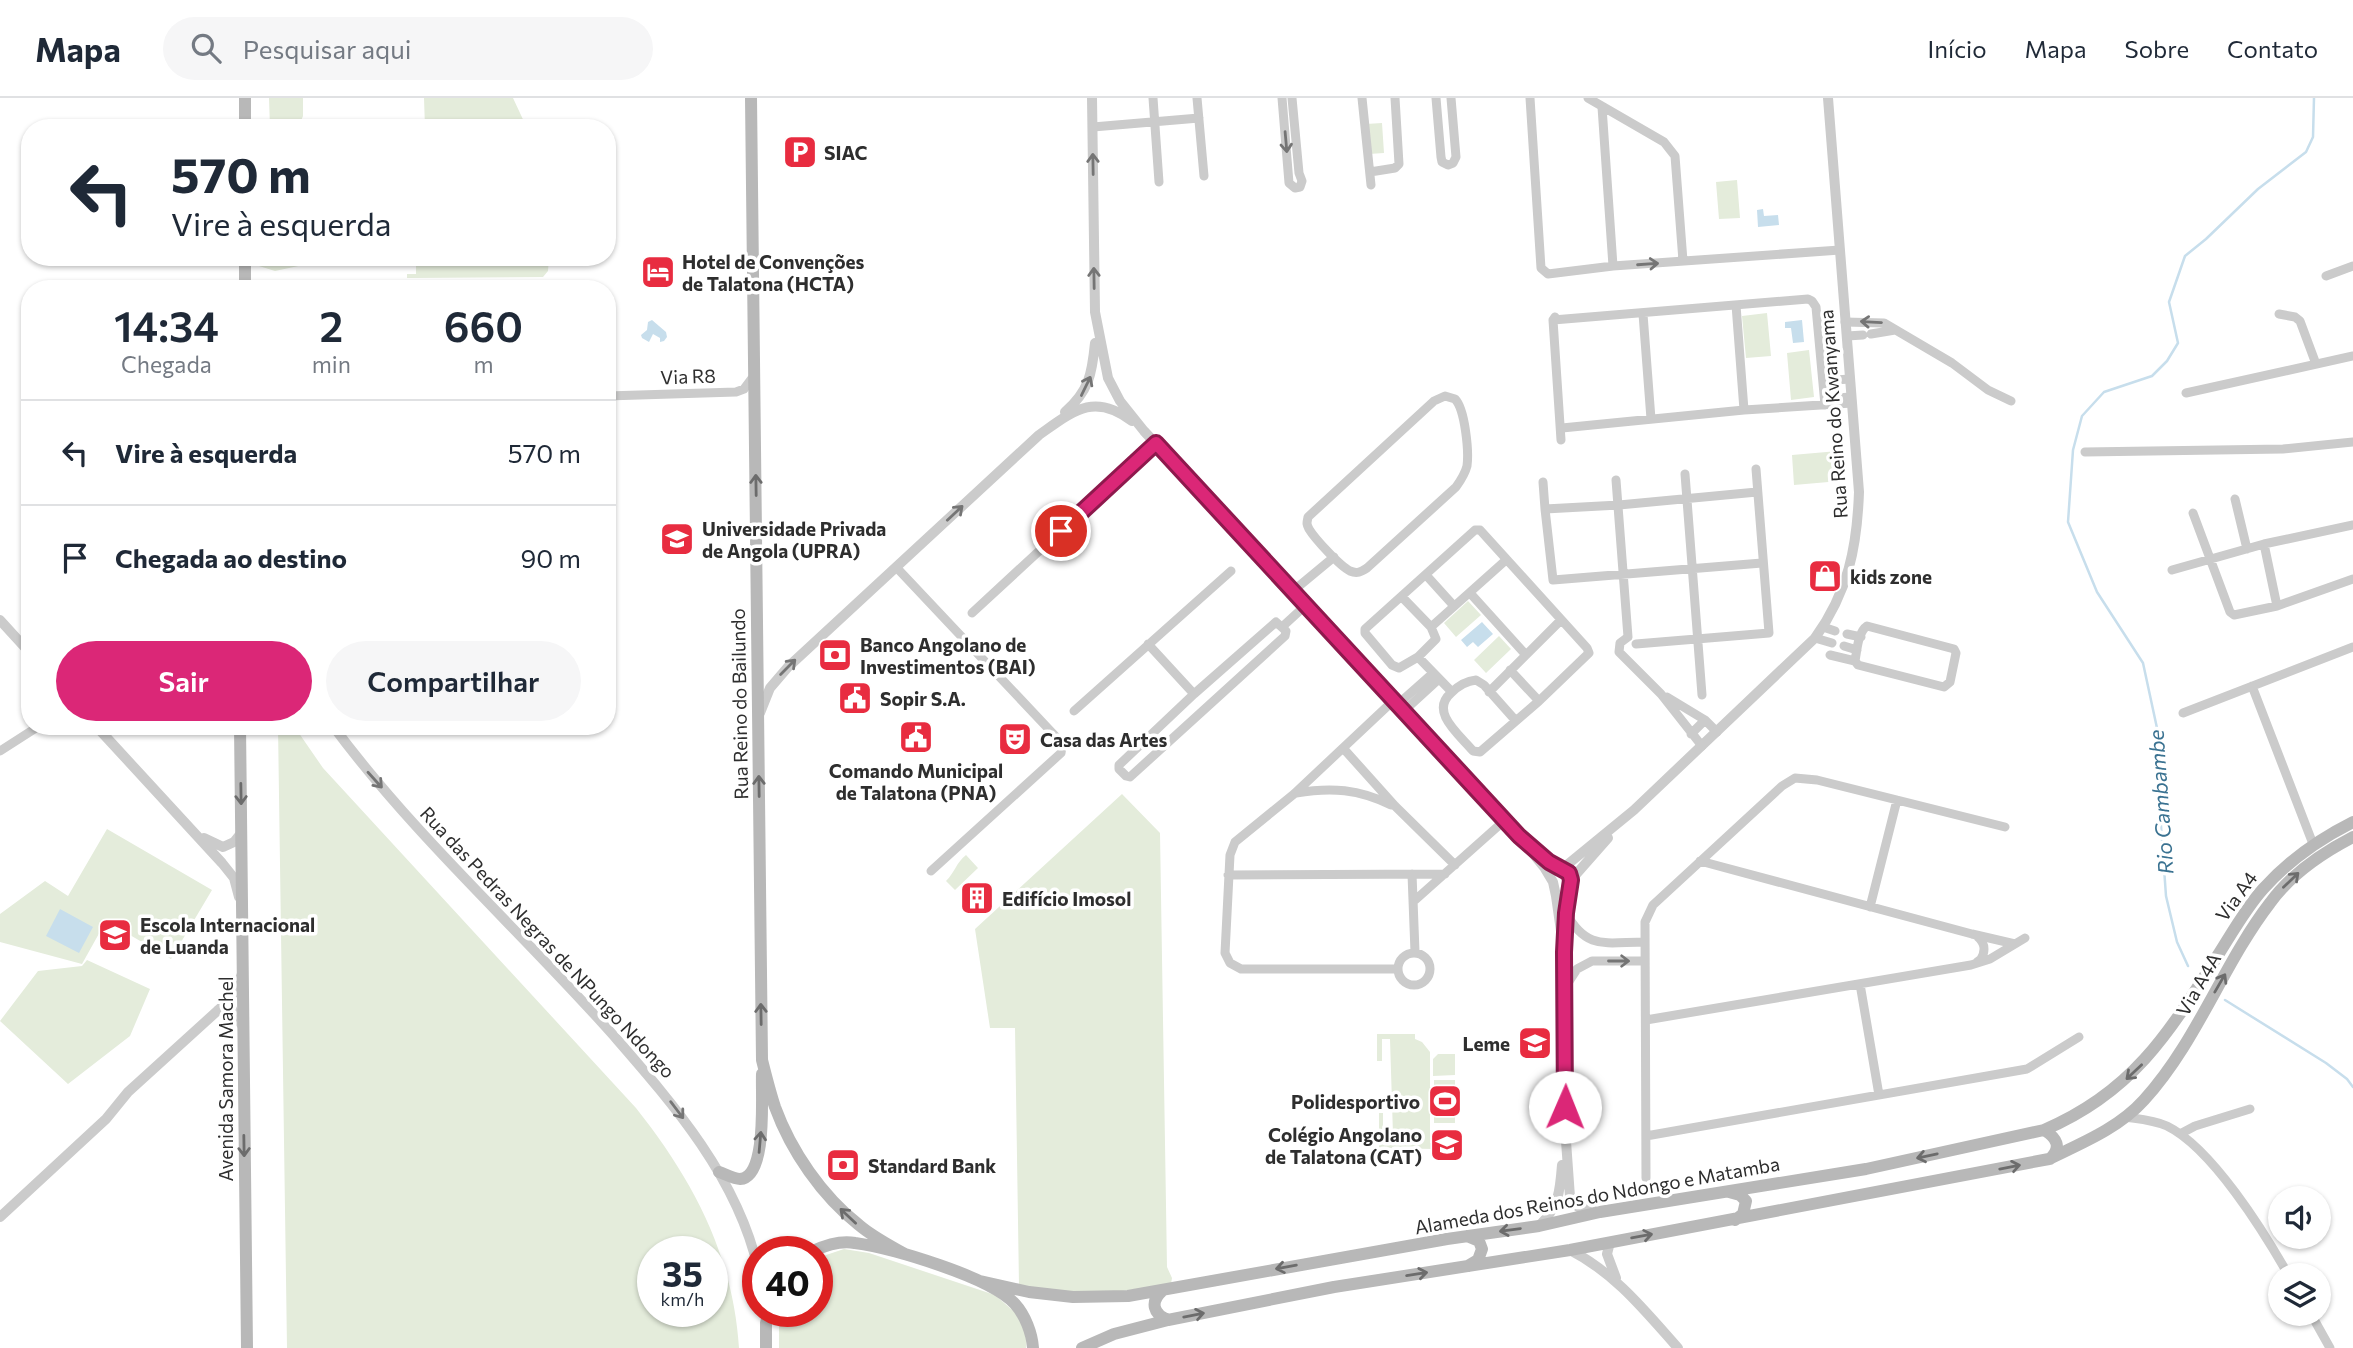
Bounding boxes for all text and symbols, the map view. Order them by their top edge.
search box [163,17,653,80]
text: Mapa [35,28,121,69]
icon: search [187,29,225,67]
text: Pesquisar aqui [243,33,411,64]
text: Início [1928,34,1987,63]
text: Mapa [2025,34,2087,63]
text: Sobre [2125,34,2189,63]
text: Contato [2227,34,2318,63]
one-way arrow [1280,130,1293,153]
parking icon: SIAC [781,133,819,171]
place label: SIAC [824,141,867,164]
text: 570 m [171,143,311,203]
icon: left [56,147,147,238]
one-way arrow [1087,153,1100,176]
text: Vire à esquerda [171,203,392,243]
place label: Hotel de Convenções de Talatona (HCTA) [682,250,865,295]
hotel icon: Hotel de Convenções de Talatona (HCTA) [639,253,677,291]
one-way arrow [1636,257,1659,270]
one-way arrow [1087,266,1101,289]
text: 14:34 [114,299,219,351]
text: 2 [319,299,343,351]
text: 660 [444,299,523,351]
street label: Rua Reino do Kwanyama [1814,309,1852,519]
one-way arrow [1861,315,1883,328]
text: Chegada [121,350,212,378]
text: min [312,350,351,378]
text: m [473,350,493,378]
street label: Via R8 [660,364,716,388]
one-way arrow [1079,376,1093,397]
icon: left [56,434,94,472]
text: Vire à esquerda [115,437,297,468]
text: 570 m [508,437,581,468]
one-way arrow [749,474,763,497]
pin [1031,501,1091,561]
one-way arrow [946,504,963,521]
icon: arrive [1042,512,1080,550]
place label: Universidade Privada de Angola (UPRA) [702,517,886,562]
school or university icon: Universidade Privada de Angola (UPRA) [658,520,696,558]
icon: arrive [56,539,94,577]
text: Chegada ao destino [115,542,347,573]
text: 90 m [521,542,581,573]
shop icon: kids zone [1806,557,1844,595]
place label: kids zone [1850,565,1932,588]
street label: Rua Reino do Bailundo [726,608,752,800]
place label: Banco Angolano de Investimentos (BAI) [860,633,1036,678]
bank icon: Banco Angolano de Investimentos (BAI) [816,636,854,674]
button: Sair [56,641,312,721]
button: Compartilhar [326,641,581,721]
one-way arrow [780,659,797,676]
public building icon: Sopir S.A. [836,679,874,717]
place label: Sopir S.A. [880,687,966,710]
public building icon: Comando Municipal de Talatona (PNA) [897,718,935,756]
theatre icon: Casa das Artes [996,720,1034,758]
place label: Casa das Artes [1040,728,1168,751]
water label: Rio Cambambe [2142,729,2178,875]
place label: Comando Municipal de Talatona (PNA) [829,759,1003,804]
one-way arrow [367,770,383,788]
one-way arrow [752,775,766,798]
one-way arrow [235,783,248,806]
street label: Rua das Pedras Negras de NPungo Ndongo [416,801,680,1083]
street label: Via A4 [2210,867,2262,925]
one-way arrow [2283,872,2300,889]
building icon: Edifício Imosol [958,879,996,917]
place label: Edifício Imosol [1002,887,1131,910]
place label: Escola Internacional de Luanda [140,913,315,958]
school or university icon: Escola Internacional de Luanda [96,916,134,954]
street label: Via A4A [2171,948,2225,1020]
one-way arrow [1607,954,1630,968]
one-way arrow [2214,974,2228,994]
street label: Avenida Samora Machel [214,976,237,1182]
one-way arrow [754,1003,768,1026]
school or university icon: Leme [1516,1024,1554,1062]
place label: Leme [1462,1032,1510,1055]
one-way arrow [2126,1063,2143,1080]
position arrow [1528,1070,1602,1144]
sports icon: Polidesportivo [1426,1082,1464,1120]
place label: Polidesportivo [1291,1090,1420,1113]
one-way arrow [669,1101,684,1119]
place label: Colégio Angolano de Talatona (CAT) [1265,1123,1422,1168]
school or university icon: Colégio Angolano de Talatona (CAT) [1428,1126,1466,1164]
one-way arrow [754,1131,767,1153]
one-way arrow [238,1134,251,1157]
bank icon: Standard Bank [824,1146,862,1184]
one-way arrow [1916,1150,1939,1164]
street label: Alameda dos Reinos do Ndongo e Matamba [1413,1152,1781,1238]
place label: Standard Bank [868,1154,996,1177]
one-way arrow [1998,1159,2021,1173]
map controls [2268,1186,2331,1326]
button: sound [2268,1186,2331,1249]
one-way arrow [839,1208,857,1224]
one-way arrow [1499,1223,1522,1236]
one-way arrow [1630,1229,1653,1242]
speed limit sign: 40 [742,1236,833,1327]
text: 35 [662,1251,703,1294]
one-way arrow [1275,1261,1298,1274]
button: layers [2268,1263,2331,1326]
one-way arrow [1406,1267,1428,1280]
text: km/h [661,1288,704,1310]
one-way arrow [1182,1308,1205,1321]

